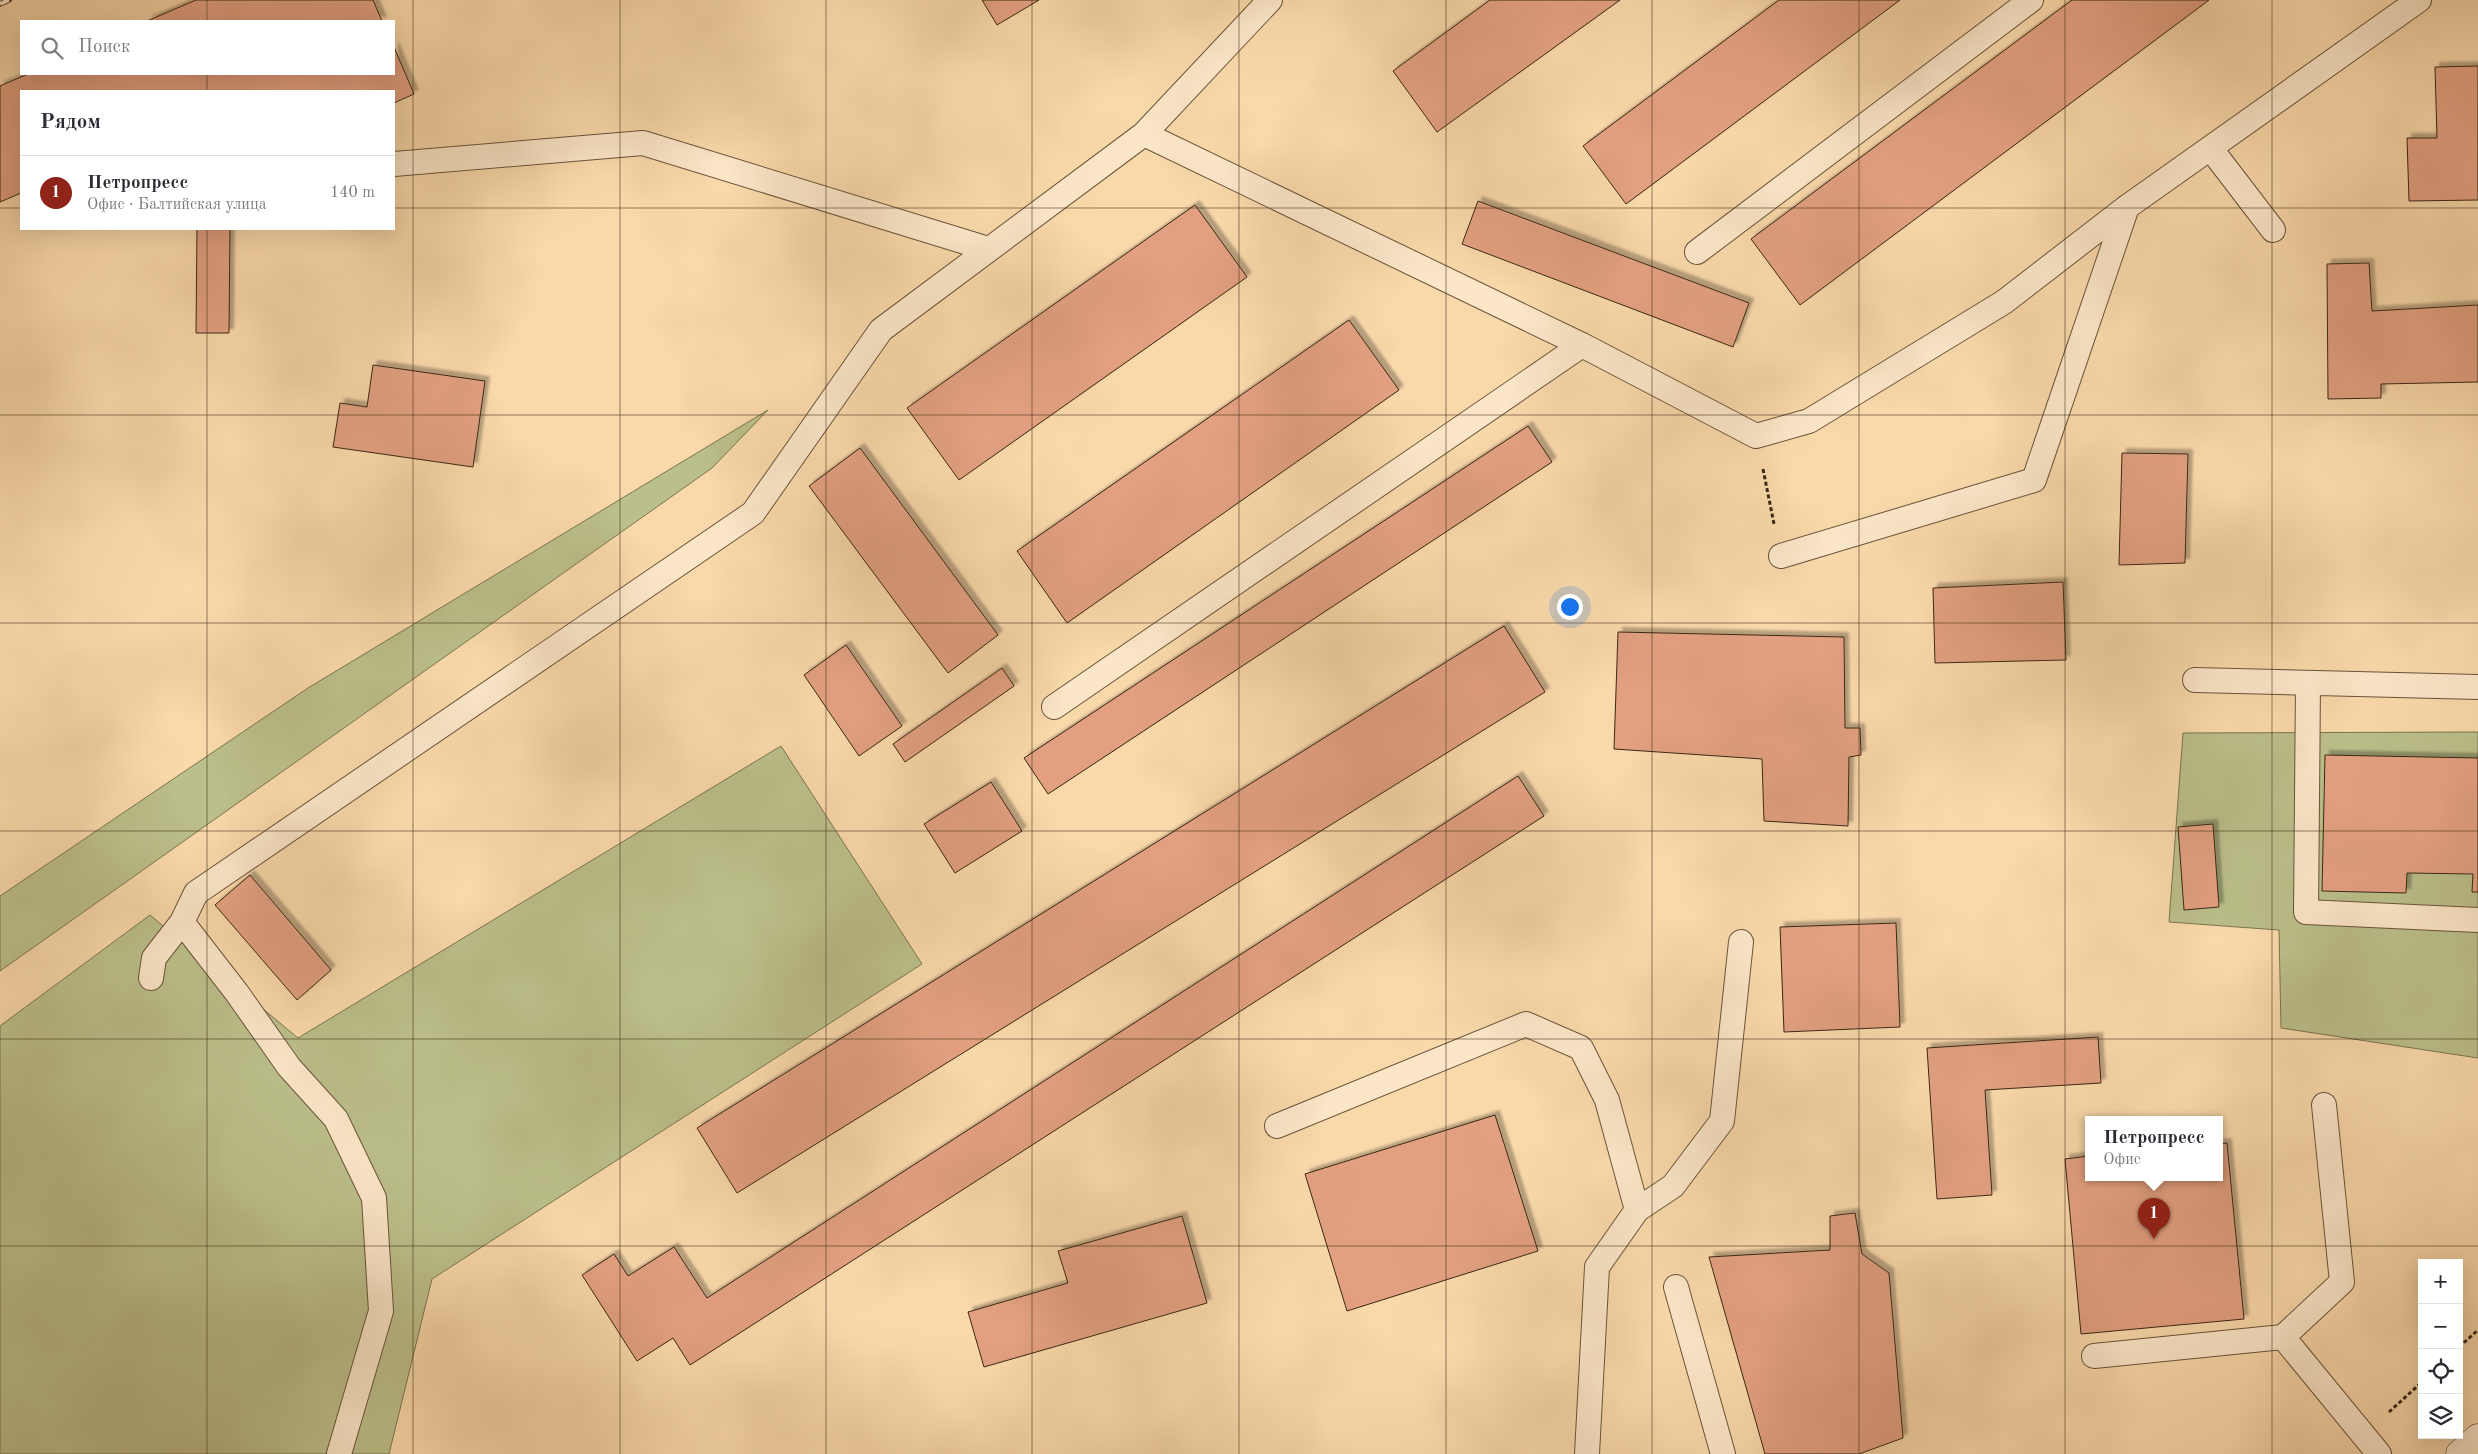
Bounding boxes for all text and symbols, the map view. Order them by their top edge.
search box [20,20,395,75]
icon: search [38,34,66,62]
text: Поиск [78,38,130,57]
text: Рядом [40,112,101,133]
text: Петропресс [87,174,188,193]
text: 1 [51,185,61,201]
text: 140 m [330,185,375,201]
text: Офис · Балтийская улица [87,197,267,213]
your location [1557,594,1583,620]
popup [2085,1116,2223,1181]
text: Петропресс [2103,1129,2205,1148]
text: Офис [2103,1152,2141,1168]
pin: 1 [2138,1198,2170,1239]
map controls [2418,1259,2463,1439]
button: + [2418,1259,2463,1304]
button: − [2418,1304,2463,1349]
button: locate [2418,1349,2463,1394]
button: layers [2418,1394,2463,1439]

